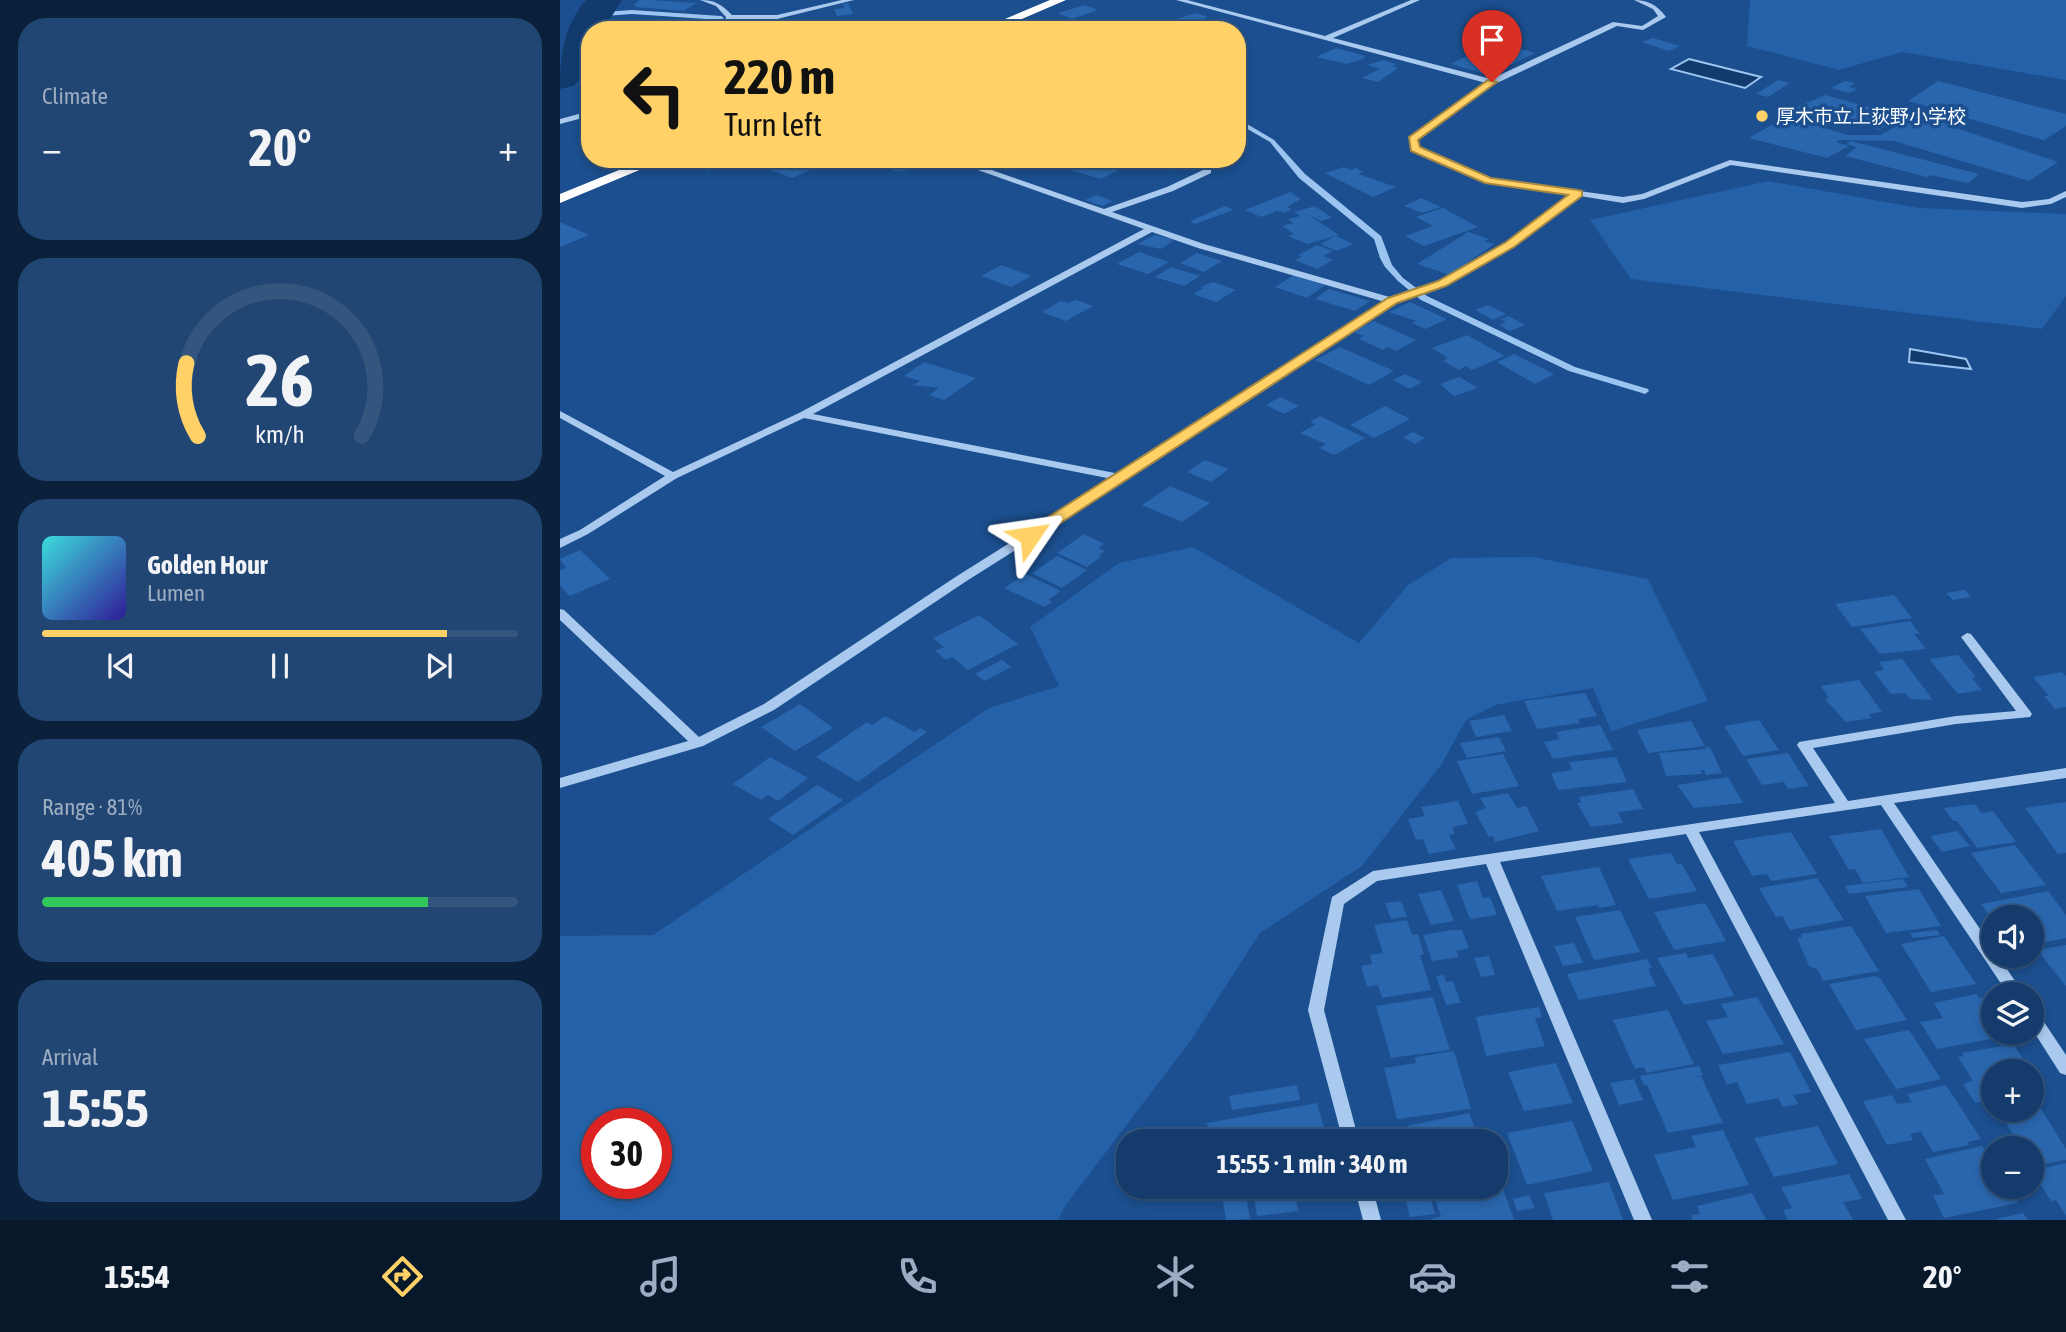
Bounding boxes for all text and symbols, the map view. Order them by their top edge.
pin [1462,10,1522,82]
icon: arrive [1473,21,1511,59]
text: 220 m [724,48,835,104]
icon: left [609,49,700,140]
text: Climate [42,83,108,109]
place label: 厚木市立上荻野小学校 [1776,105,1966,127]
text: Turn left [724,106,822,143]
marker: 厚木市立上荻野小学校 [1754,108,1770,124]
text: 20° [248,117,312,177]
text: − [42,126,62,169]
text: + [498,126,518,169]
text: 26 [246,338,314,421]
text: km/h [255,419,305,447]
position arrow [993,499,1067,573]
text: Golden Hour [147,550,267,580]
text: Lumen [147,580,205,606]
icon: previous [102,647,140,685]
icon: pause [261,647,299,685]
icon: next [420,647,458,685]
text: Range · 81% [42,794,142,820]
text: 405 km [42,828,183,888]
map controls [1981,905,2044,1199]
button: sound [1981,905,2044,968]
button: layers [1981,982,2044,1045]
text: Arrival [42,1044,98,1070]
button: + [1981,1059,2044,1122]
text: 15:55 [42,1078,149,1138]
speed limit sign: 30 [581,1108,672,1199]
button: − [1981,1136,2044,1199]
text: 15:55 · 1 min · 340 m [1217,1149,1407,1179]
icon: directions [378,1252,427,1301]
icon: music [636,1252,685,1301]
icon: phone [893,1252,942,1301]
icon: climate [1151,1252,1200,1301]
icon: car [1408,1252,1457,1301]
icon: filters [1665,1252,1714,1301]
text: 15:54 [104,1258,170,1295]
text: 20° [1923,1258,1962,1295]

